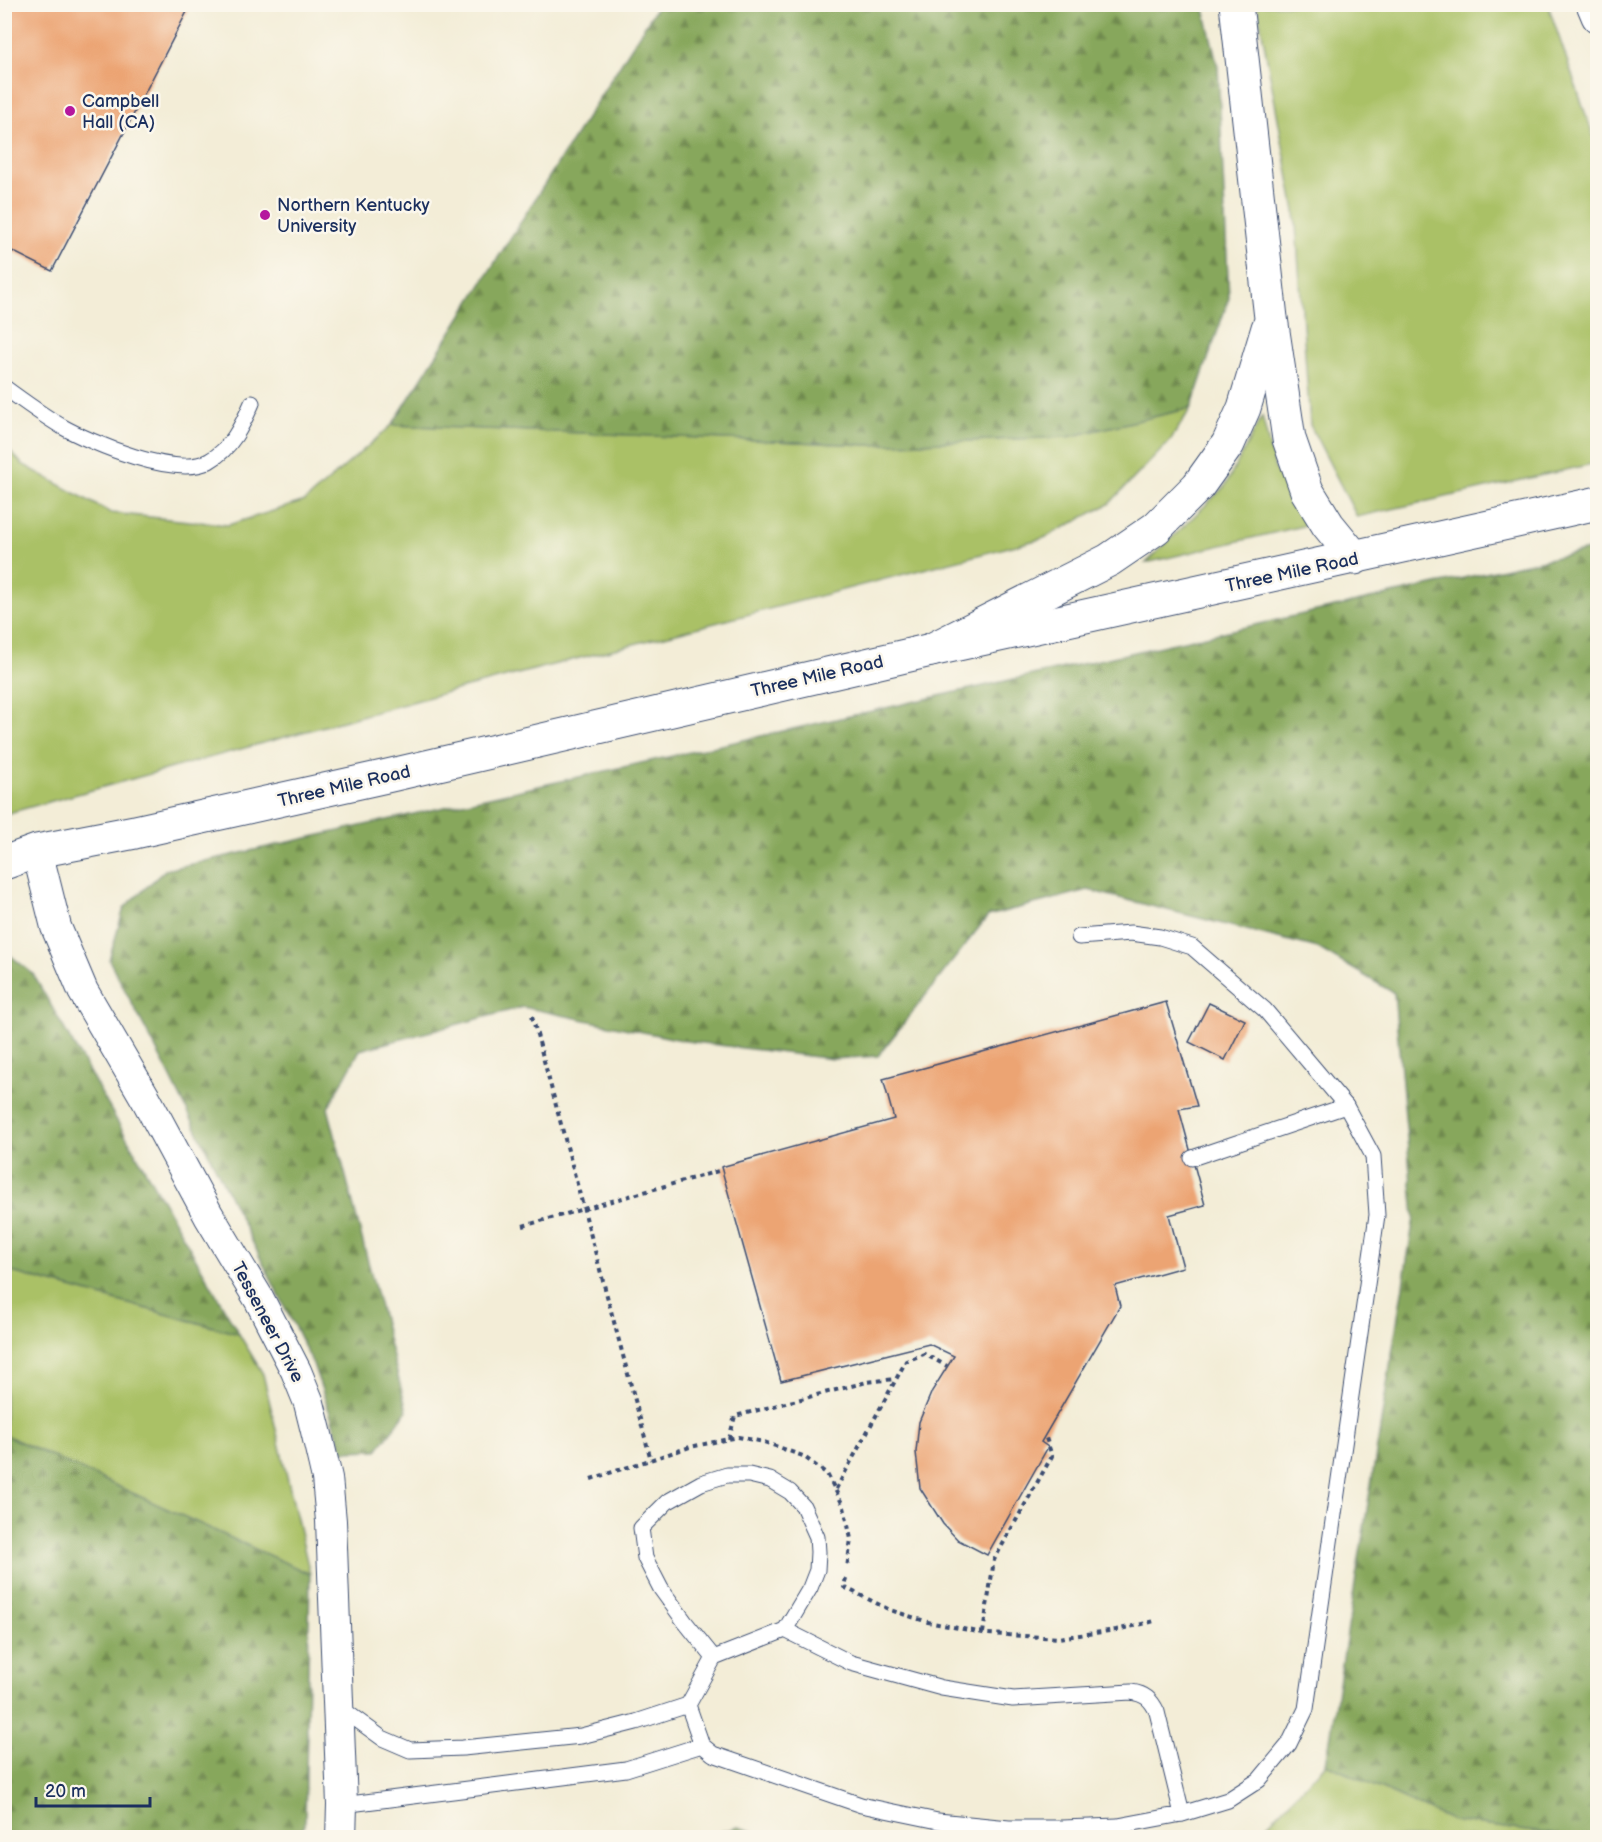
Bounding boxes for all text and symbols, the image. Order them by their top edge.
place label: Campbell Hall (CA) [82,91,159,133]
marker: Campbell Hall (CA) [63,104,77,118]
place label: Northern Kentucky University [277,195,431,237]
marker: Northern Kentucky University [258,208,272,222]
street label: Three Mile Road [1224,548,1360,597]
street label: Three Mile Road [749,651,885,702]
street label: Three Mile Road [276,761,412,812]
street label: Tesseneer Drive [227,1258,308,1386]
scale bar [36,1770,150,1808]
text: 20 m [45,1781,86,1802]

